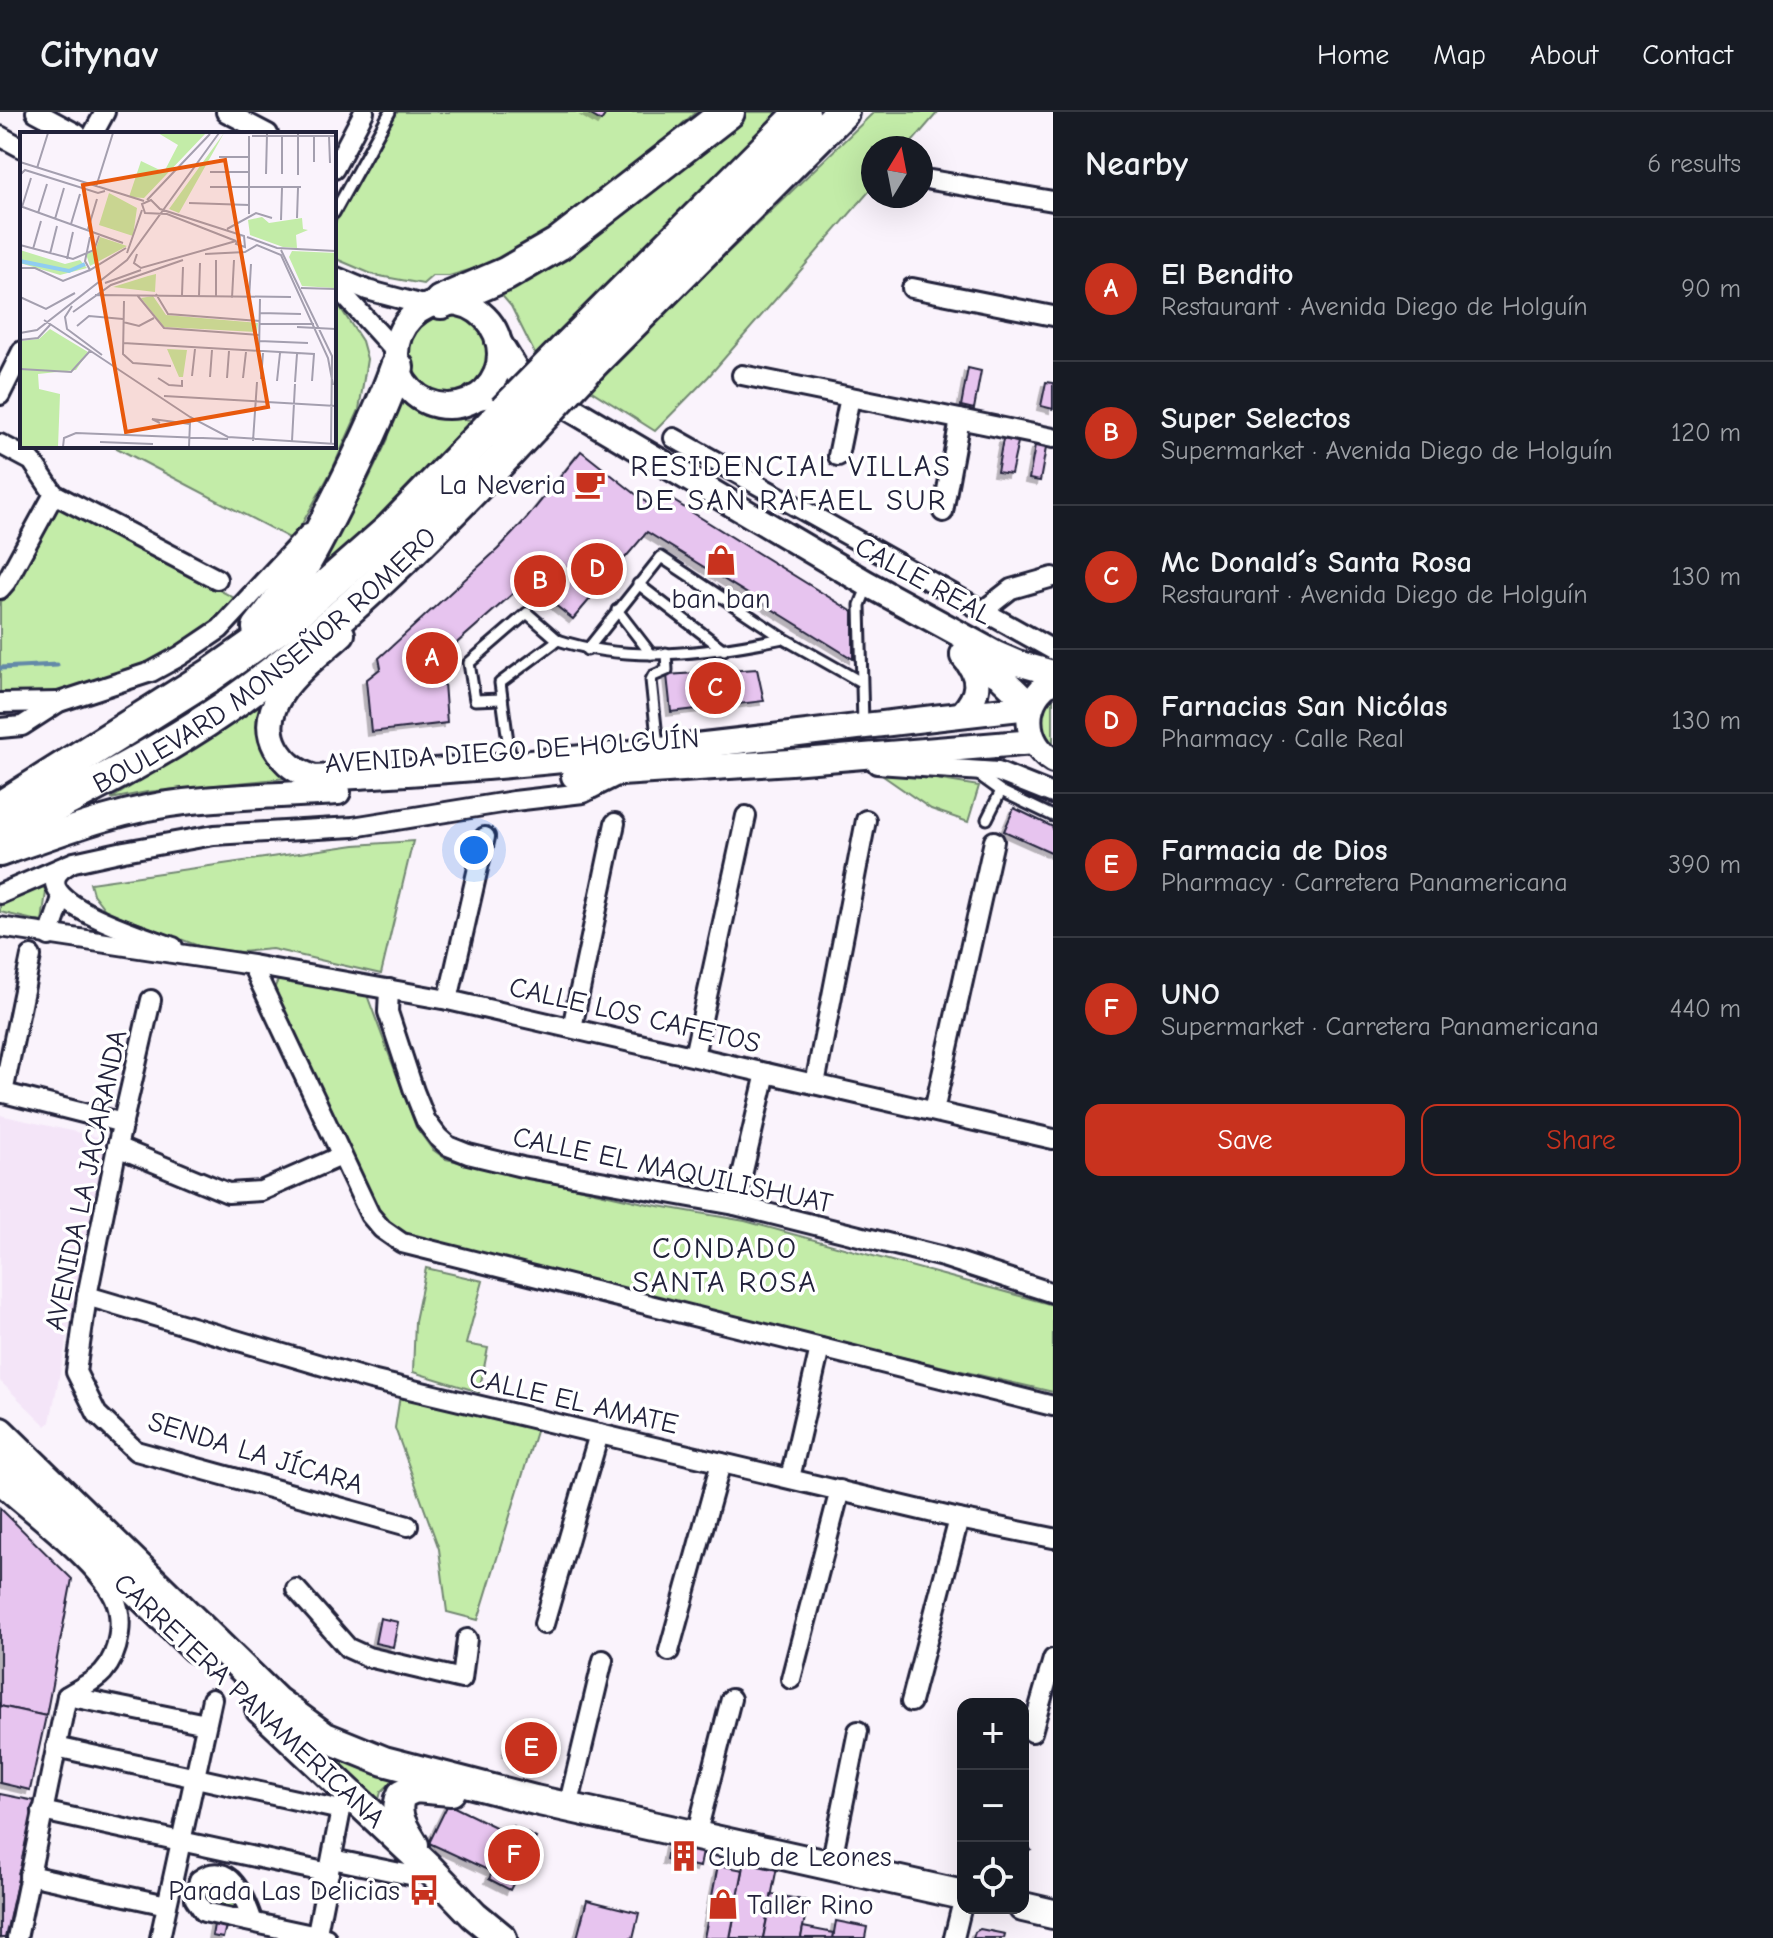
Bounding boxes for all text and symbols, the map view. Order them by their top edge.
text: Citynav [40,33,158,77]
text: Home [1317,39,1389,71]
text: Map [1433,39,1486,71]
text: About [1530,39,1598,71]
text: Contact [1642,39,1733,71]
inset map [20,132,336,448]
north arrow [861,136,933,208]
text: Nearby [1085,144,1188,184]
text: 6 results [1647,149,1741,179]
text: El Bendito [1161,257,1293,292]
text: A [1104,274,1118,304]
text: 90 m [1681,274,1741,304]
text: Restaurant · Avenida Diego de Holguín [1161,292,1588,322]
text: Super Selectos [1161,401,1350,436]
text: B [1103,418,1119,448]
text: 120 m [1671,418,1741,448]
text: Supermarket · Avenida Diego de Holguín [1161,436,1613,466]
district label: RESIDENCIAL VILLAS DE SAN RAFAEL SUR [630,449,952,518]
cafe icon: La Neveria [573,467,607,501]
place label: La Neveria [439,469,566,501]
street label: BOULEVARD MONSEÑOR ROMERO [82,515,440,797]
street label: CALLE REAL [849,530,998,632]
pin: D [571,539,623,599]
shop icon: ban ban [704,543,738,577]
text: Mc Donald´s Santa Rosa [1161,545,1472,580]
pin: B [514,551,566,611]
text: C [1103,562,1119,592]
text: 130 m [1672,562,1741,592]
text: Restaurant · Avenida Diego de Holguín [1161,580,1588,610]
place label: ban ban [671,583,771,615]
pin: A [406,628,458,688]
pin: C [689,658,741,718]
text: Farnacias San Nicólas [1161,689,1447,724]
text: D [1103,706,1119,736]
text: 130 m [1672,706,1741,736]
street label: AVENIDA DIEGO DE HOLGUÍN [324,721,700,780]
text: Pharmacy · Calle Real [1161,724,1404,754]
your location [454,830,494,870]
text: Farmacia de Dios [1161,833,1388,868]
text: E [1103,850,1119,880]
text: 390 m [1668,850,1741,880]
text: Pharmacy · Carretera Panamericana [1161,868,1568,898]
street label: CALLE LOS CAFETOS [506,971,763,1059]
text: UNO [1161,977,1220,1012]
text: F [1103,994,1119,1024]
text: 440 m [1670,994,1741,1024]
text: Supermarket · Carretera Panamericana [1161,1012,1599,1042]
street label: AVENIDA LA JACARANDA [38,1027,134,1334]
button: Save [1085,1104,1405,1176]
button: Share [1421,1104,1741,1176]
street label: CALLE EL MAQUILISHUAT [510,1120,836,1220]
district label: CONDADO SANTA ROSA [632,1231,818,1300]
street label: CALLE EL AMATE [466,1361,681,1441]
street label: SENDA LA JÍCARA [144,1404,367,1501]
street label: CARRETERA PANAMERICANA [107,1567,391,1835]
map controls [957,1698,1029,1914]
button: + [957,1698,1029,1770]
pin: E [505,1718,557,1778]
button: − [957,1770,1029,1842]
pin: F [488,1825,540,1885]
building icon: Club de Leones [667,1839,701,1873]
place label: Club de Leones [708,1841,892,1873]
button: locate [957,1842,1029,1914]
bus stop icon: Parada Las Delicias [407,1873,441,1907]
place label: Parada Las Delicias [168,1875,400,1907]
shop icon: Taller Rino [706,1887,740,1921]
place label: Taller Rino [747,1889,874,1921]

